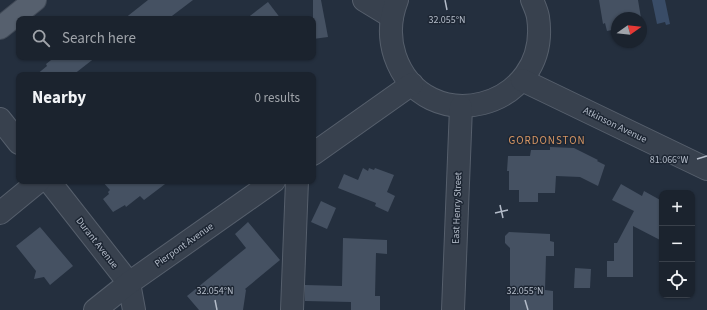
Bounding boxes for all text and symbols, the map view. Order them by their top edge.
north arrow [611,12,647,48]
text: 32.055°N [428,13,466,27]
search box [16,16,316,60]
icon: search [30,27,52,49]
text: Search here [62,28,136,49]
text: Nearby [32,86,86,110]
text: 0 results [255,89,300,107]
street label: Atkinson Avenue [581,103,649,147]
district label: GORDONSTON [508,133,586,148]
text: 81.066°W [650,153,688,167]
street label: East Henry Street [449,171,465,244]
map controls [659,190,695,298]
button: + [659,190,695,226]
street label: Durant Avenue [73,214,121,272]
street label: Pierpont Avenue [152,219,216,271]
button: − [659,226,695,262]
button: locate [659,262,695,298]
text: 32.054°N [196,284,234,298]
text: 32.055°N [506,284,544,298]

